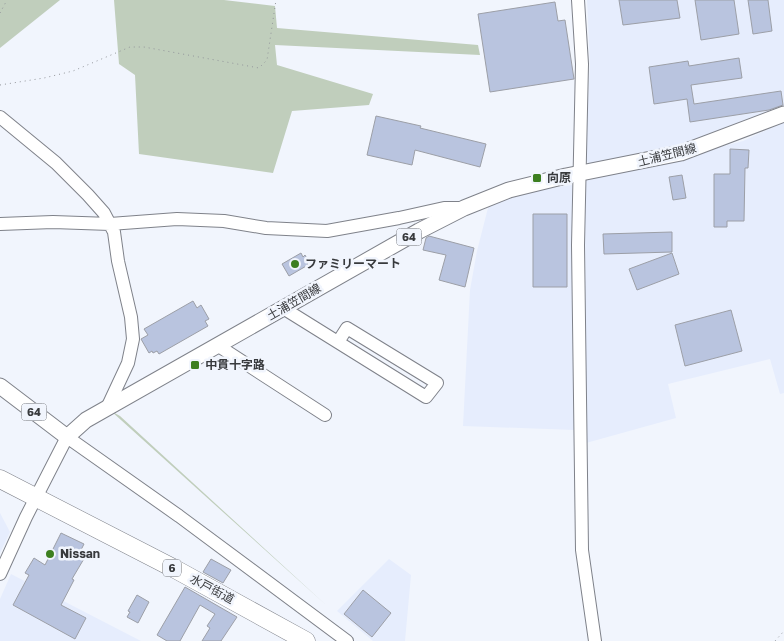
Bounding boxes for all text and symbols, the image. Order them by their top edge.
street label: 土浦笠間線 [636,140,698,169]
place label: 向原 [547,170,571,185]
marker: 向原 [531,172,543,184]
road number: 64 [396,228,422,246]
place label: ファミリーマート [305,256,401,271]
marker: ファミリーマート [289,258,301,270]
street label: 土浦笠間線 [264,280,323,323]
place label: 中貫十字路 [205,357,265,372]
marker: 中貫十字路 [189,359,201,371]
road number: 64 [22,404,46,421]
place label: Nissan [60,546,100,561]
marker: Nissan [44,548,56,560]
road number: 6 [163,560,181,576]
street label: 水戸街道 [188,571,237,606]

